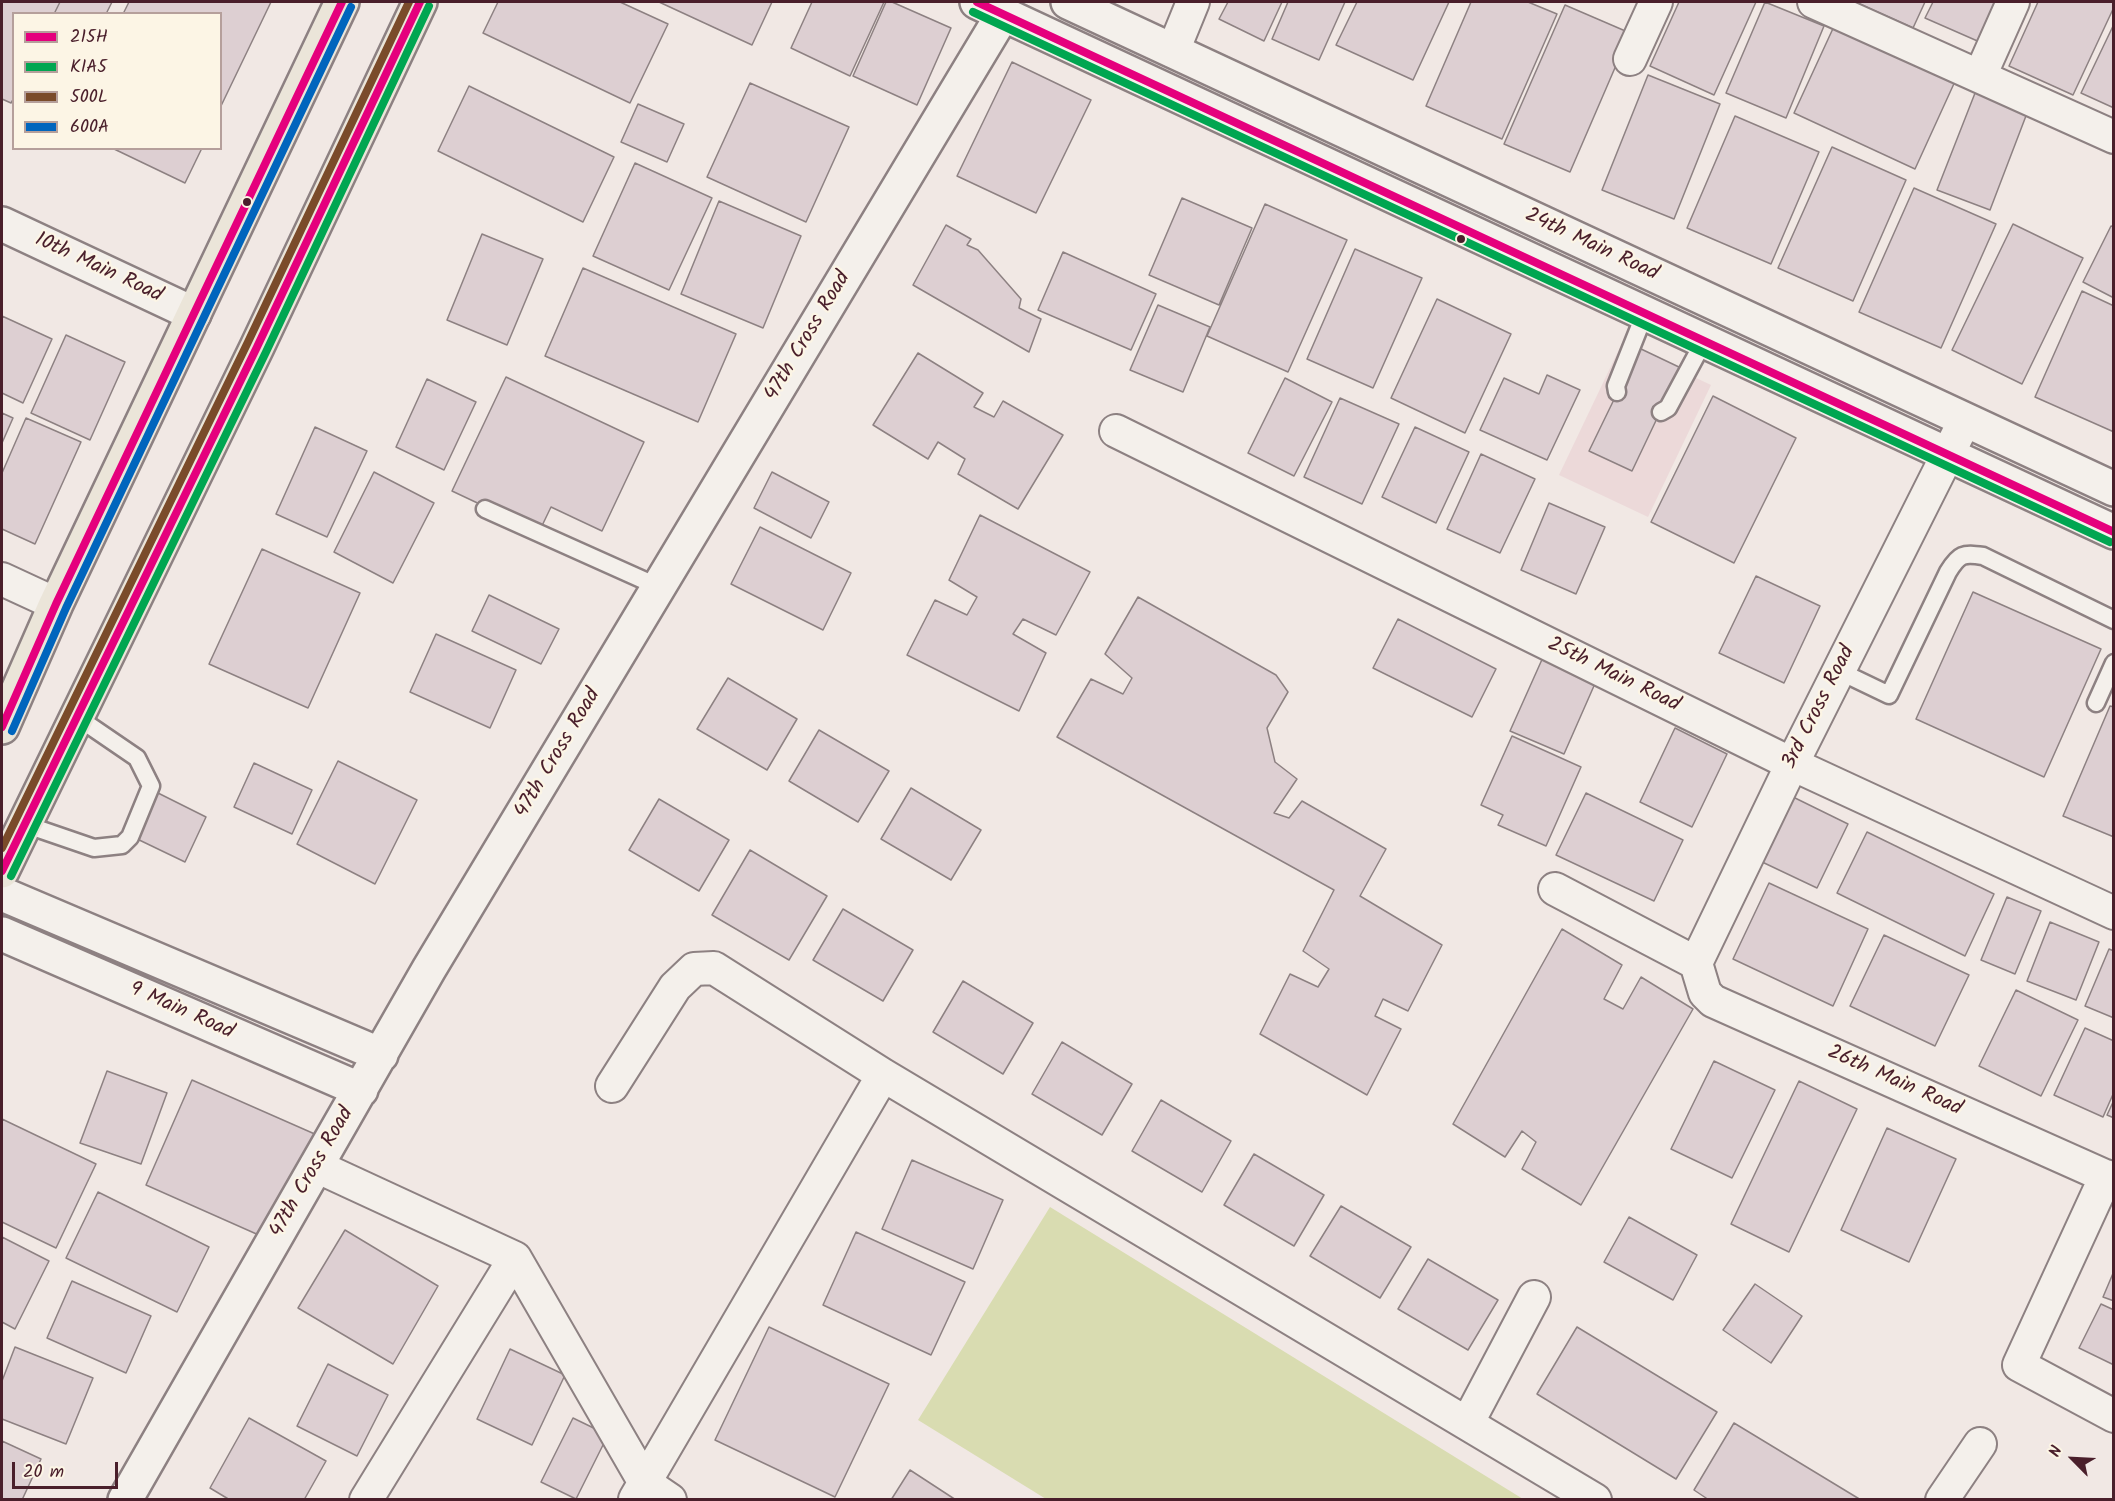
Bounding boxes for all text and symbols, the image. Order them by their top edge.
legend [12,12,222,150]
text: 215H [70,23,108,52]
text: KIA5 [70,53,107,82]
text: 500L [70,83,108,112]
text: 600A [70,113,109,142]
unlabelled marker [241,196,253,208]
street label: 24th Main Road [1520,204,1662,288]
street label: 10th Main Road [30,228,166,310]
unlabelled marker [1455,233,1467,245]
street label: 47th Cross Road [760,268,858,406]
street label: 25th Main Road [1543,633,1683,719]
street label: 3rd Cross Road [1778,642,1862,774]
street label: 47th Cross Road [510,685,608,823]
street label: 9 Main Road [125,978,237,1046]
street label: 26th Main Road [1823,1041,1965,1123]
street label: 47th Cross Road [265,1103,361,1243]
north arrow [2043,1429,2103,1489]
text: N [2043,1442,2070,1461]
scale bar [15,1450,122,1488]
text: 20 m [23,1458,64,1487]

